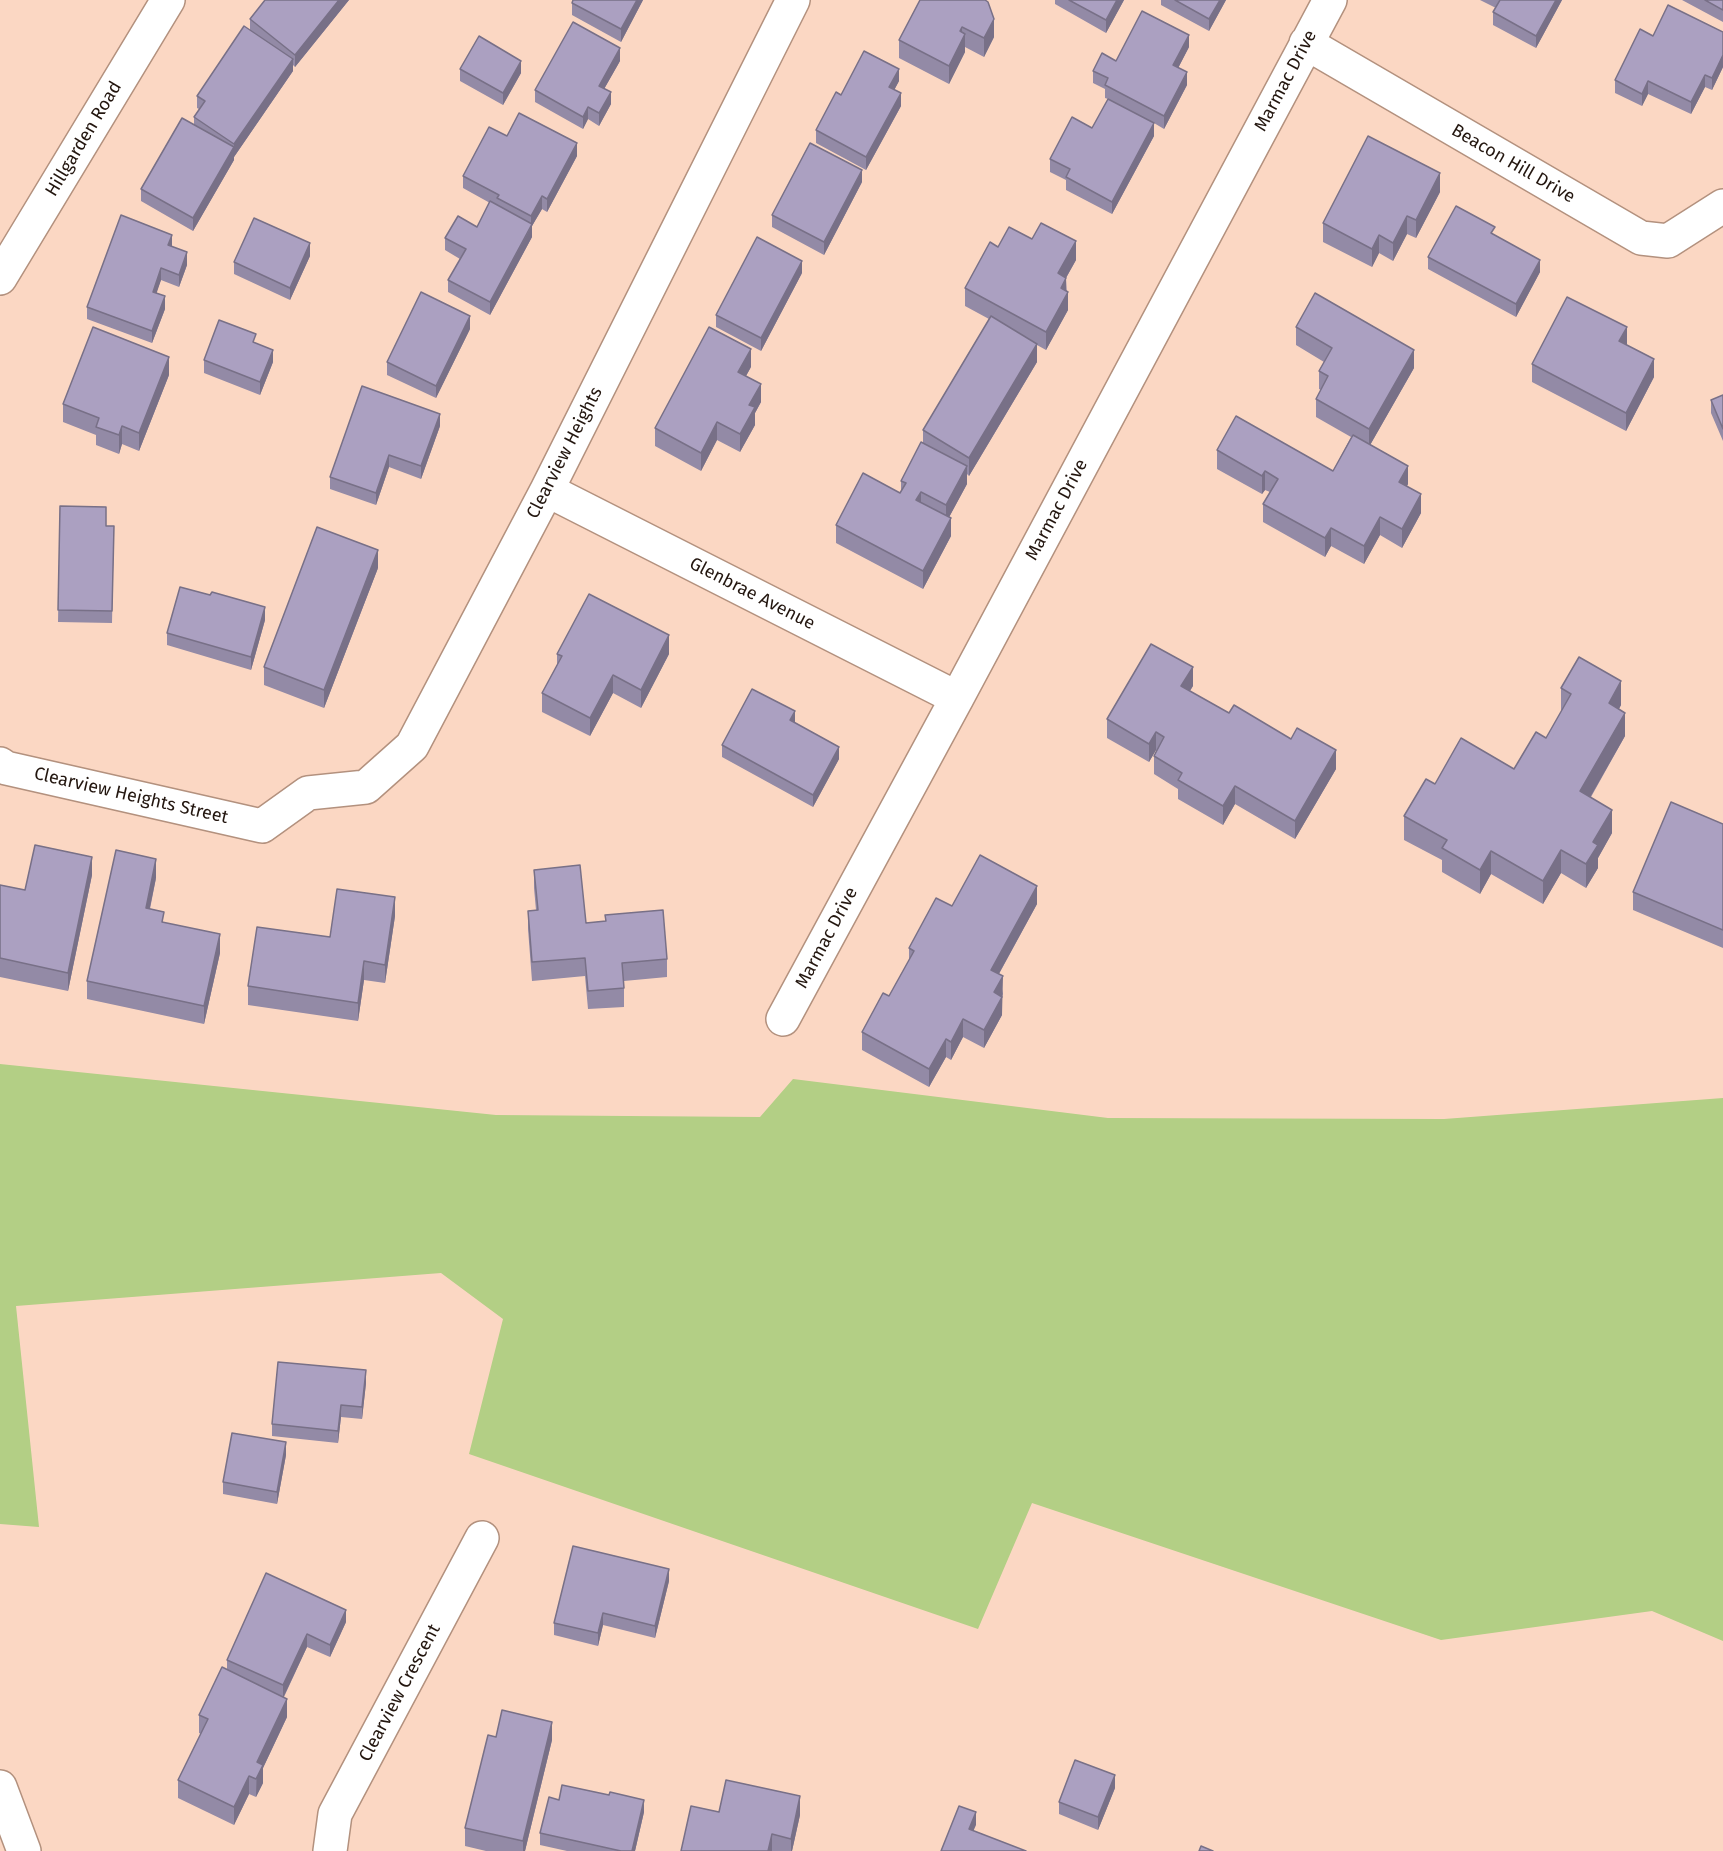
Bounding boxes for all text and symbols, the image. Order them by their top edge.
street label: Marmac Drive [1250,27,1322,135]
street label: Hillgarden Road [41,78,127,200]
street label: Beacon Hill Drive [1447,120,1579,208]
street label: Clearview Heights [523,384,607,522]
street label: Marmac Drive [1021,456,1093,564]
street label: Glenbrae Avenue [686,553,818,635]
street label: Clearview Heights Street [32,763,230,829]
street label: Marmac Drive [791,884,863,992]
street label: Clearview Crescent [355,1621,445,1765]

